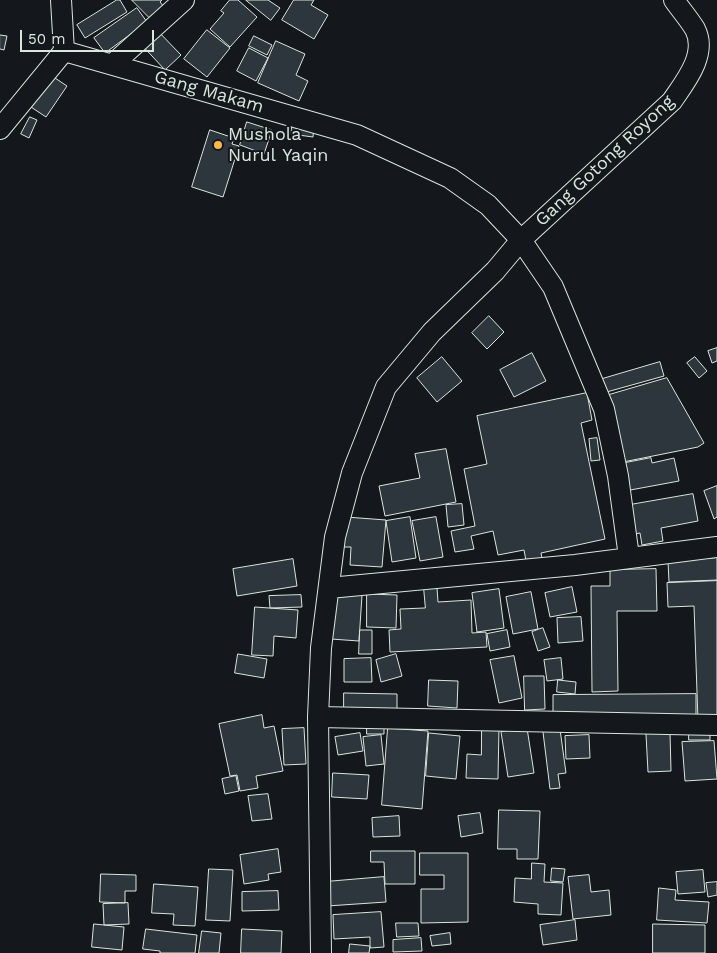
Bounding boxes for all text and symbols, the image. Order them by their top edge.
scale bar [22,20,156,52]
text: 50 m [28,30,65,48]
street label: Gang Makam [152,66,266,118]
street label: Gang Gotong Royong [531,91,679,231]
place label: Mushola Nurul Yaqin [228,124,328,166]
marker: Mushola Nurul Yaqin [212,139,224,151]

